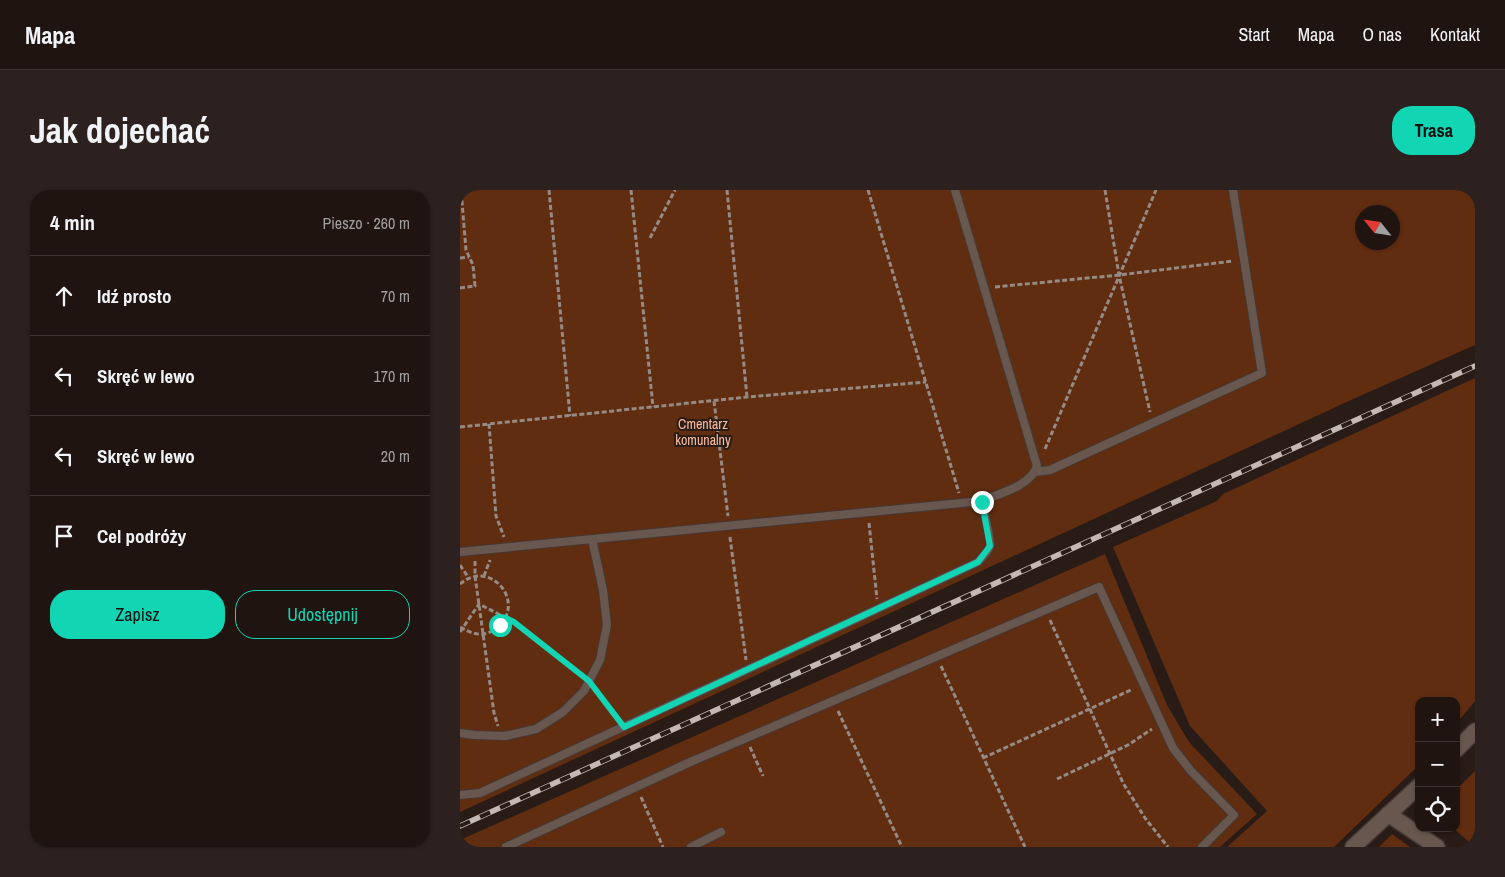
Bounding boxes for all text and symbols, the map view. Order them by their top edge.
text: Mapa [25,19,75,51]
text: Start [1238,22,1270,47]
text: Mapa [1298,22,1335,47]
text: O nas [1363,22,1402,47]
text: Kontakt [1430,22,1480,47]
button: Trasa [1392,106,1475,155]
text: Jak dojechać [30,107,210,154]
north arrow [1355,205,1400,250]
text: 4 min [50,208,95,237]
text: Pieszo · 260 m [322,212,410,234]
icon: ahead [50,282,78,310]
text: Idź prosto [97,283,171,309]
text: 70 m [381,285,410,307]
icon: left [50,362,78,390]
text: Skręć w lewo [97,363,195,389]
text: 170 m [374,365,410,387]
park label: Cmentarz komunalny [675,415,731,449]
icon: left [50,442,78,470]
text: Skręć w lewo [97,443,195,469]
text: 20 m [381,445,410,467]
route end [971,491,994,514]
icon: arrive [50,522,78,550]
text: Cel podróży [97,523,186,549]
button: Zapisz [50,590,225,639]
button: Udostępnij [235,590,410,639]
route start [489,614,512,637]
map controls [1415,697,1460,832]
button: + [1415,697,1460,742]
button: − [1415,742,1460,787]
button: locate [1415,787,1460,832]

